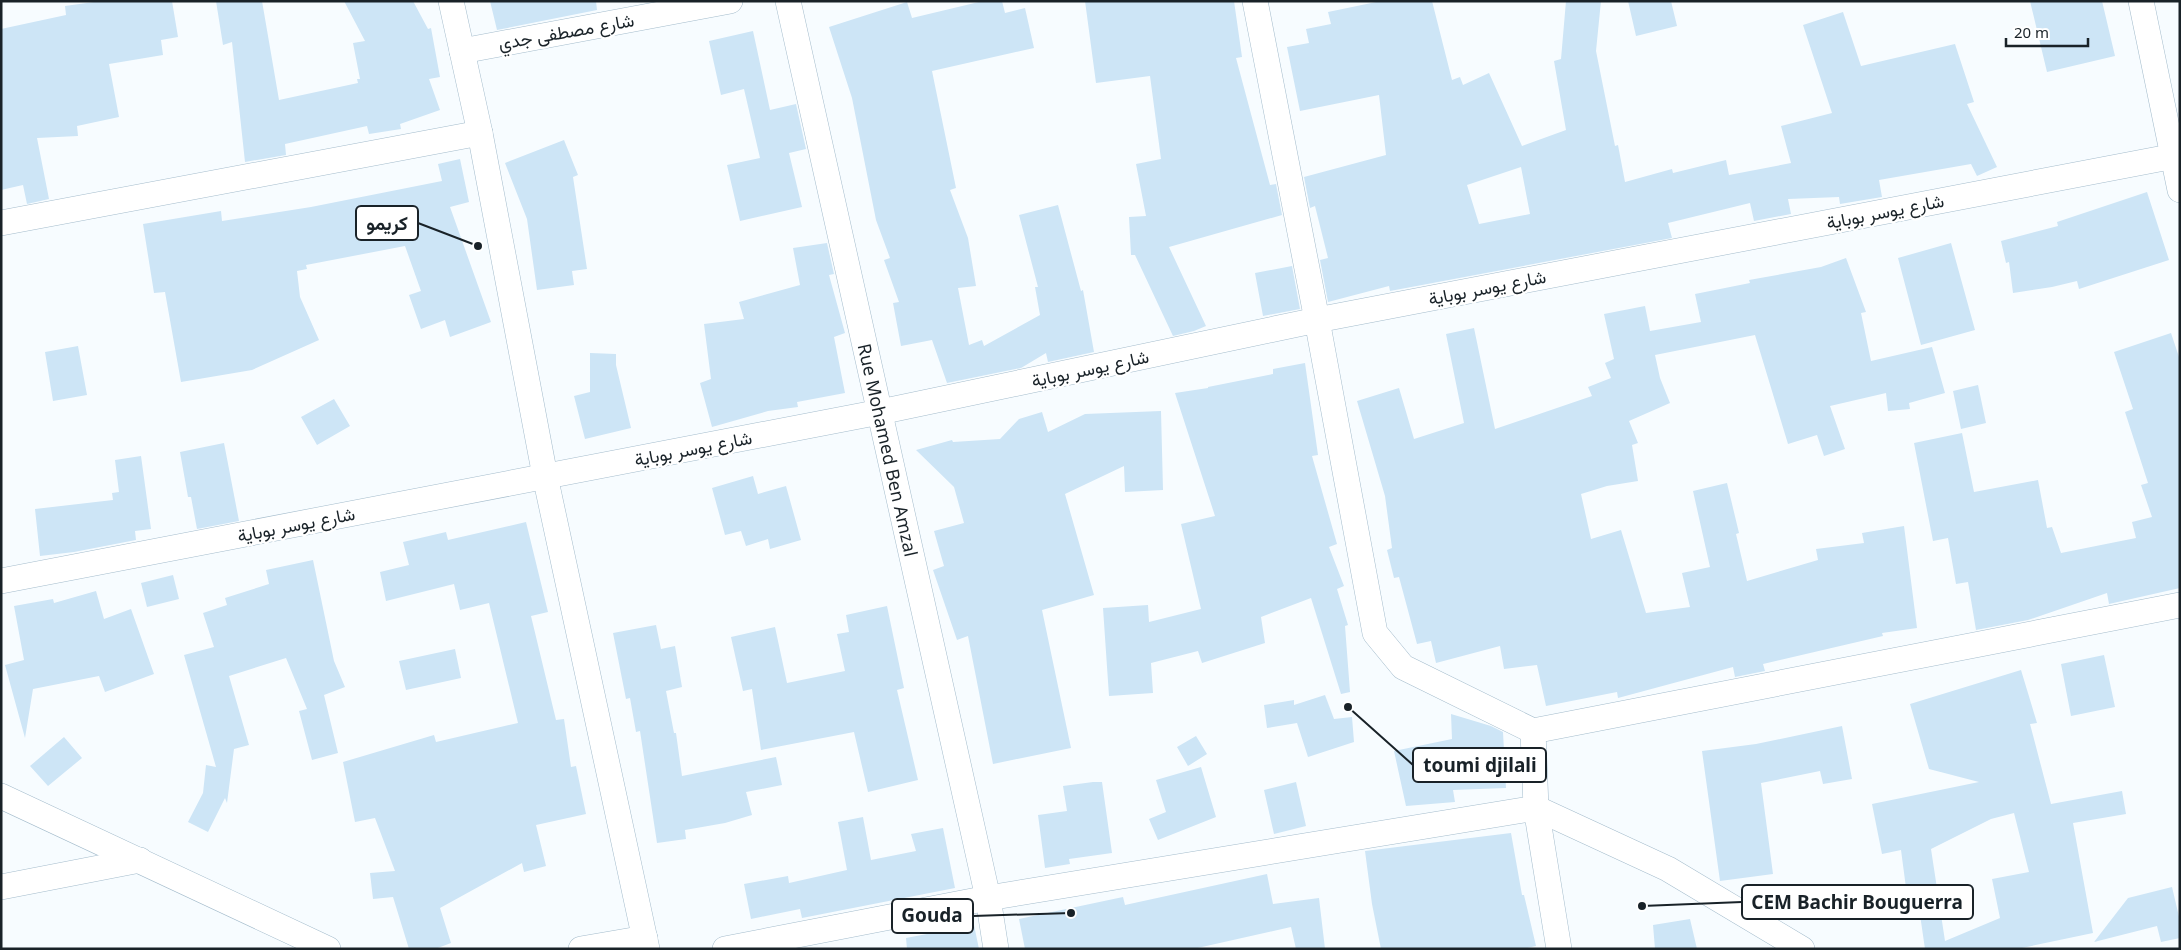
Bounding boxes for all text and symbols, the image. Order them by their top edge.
street label: شارع مصطفى جدي [496,7,637,59]
scale bar [2006,15,2088,47]
text: 20 m [2014,22,2049,42]
street label: شارع يوسر بوباية [1824,188,1946,235]
callout: كريمو [356,206,418,240]
text: كريمو [366,210,408,236]
street label: شارع يوسر بوباية [1426,264,1548,311]
street label: Rue Mohamed Ben Amzal [853,341,924,559]
street label: شارع يوسر بوباية [1029,344,1151,393]
street label: شارع يوسر بوباية [632,425,754,472]
street label: شارع يوسر بوباية [235,501,357,548]
callout: toumi djilali [1413,748,1546,782]
text: toumi djilali [1423,752,1537,778]
callout: CEM Bachir Bouguerra [1742,885,1973,919]
text: CEM Bachir Bouguerra [1751,889,1963,915]
callout: Gouda [892,899,973,933]
text: Gouda [901,902,963,928]

